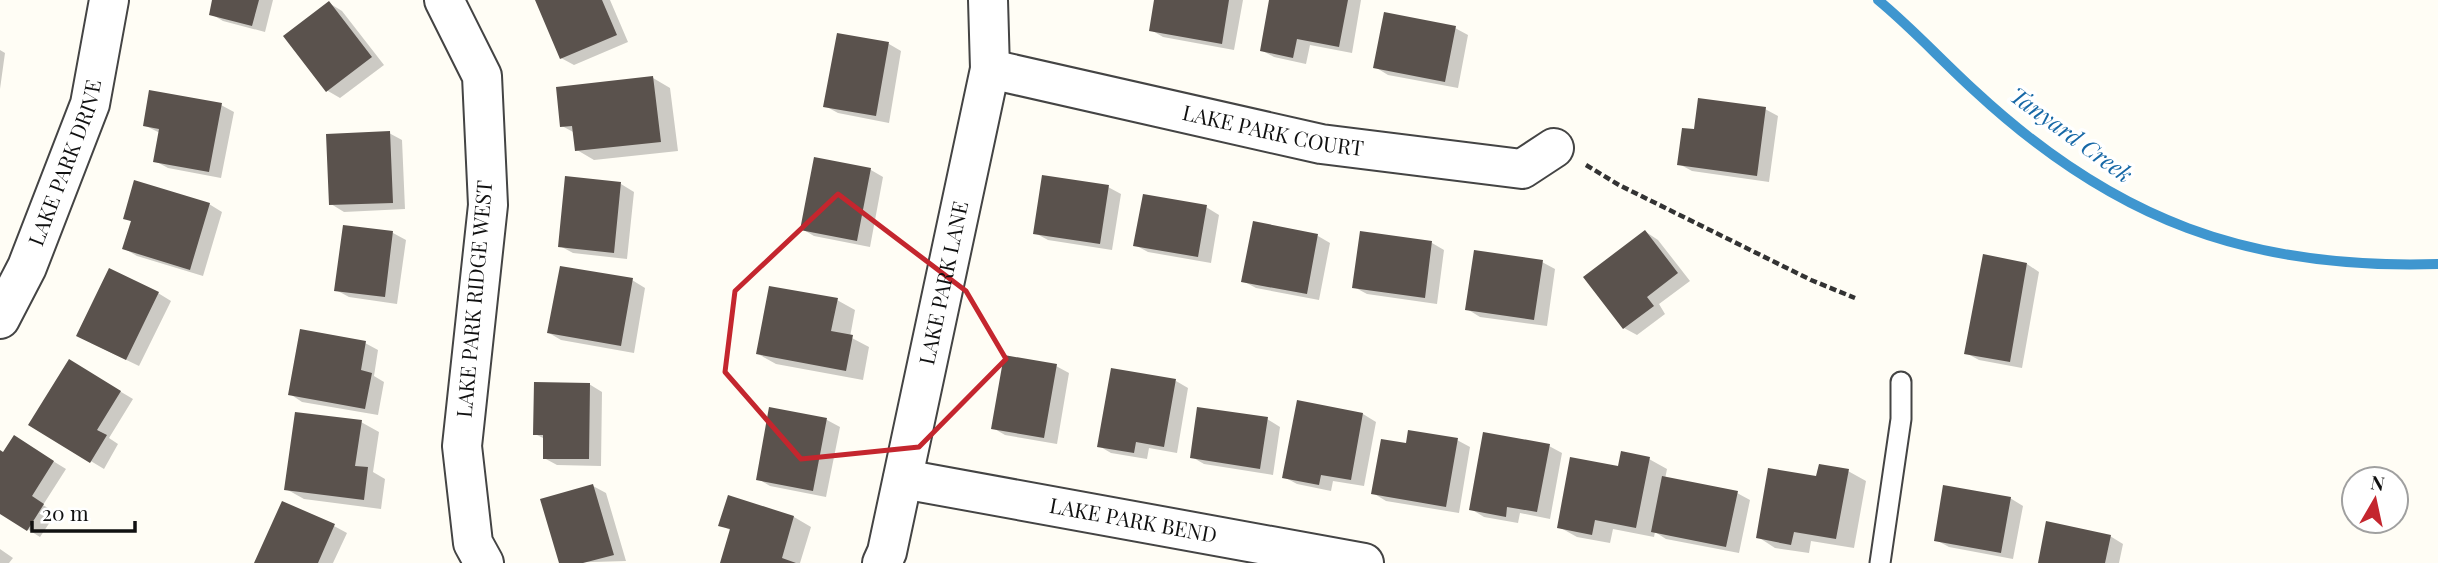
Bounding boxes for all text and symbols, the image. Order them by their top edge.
street label: LAKE PARK DRIVE [21,77,106,249]
water label: Tanyard Creek [2004,79,2140,189]
street label: LAKE PARK COURT [1180,97,1366,161]
street label: LAKE PARK RIDGE WEST [449,179,497,419]
street label: LAKE PARK LANE [911,198,973,367]
north arrow [2340,465,2410,535]
text: N [2369,468,2387,496]
scale bar [32,490,135,534]
street label: LAKE PARK BEND [1048,490,1219,548]
text: 20 m [42,498,89,526]

